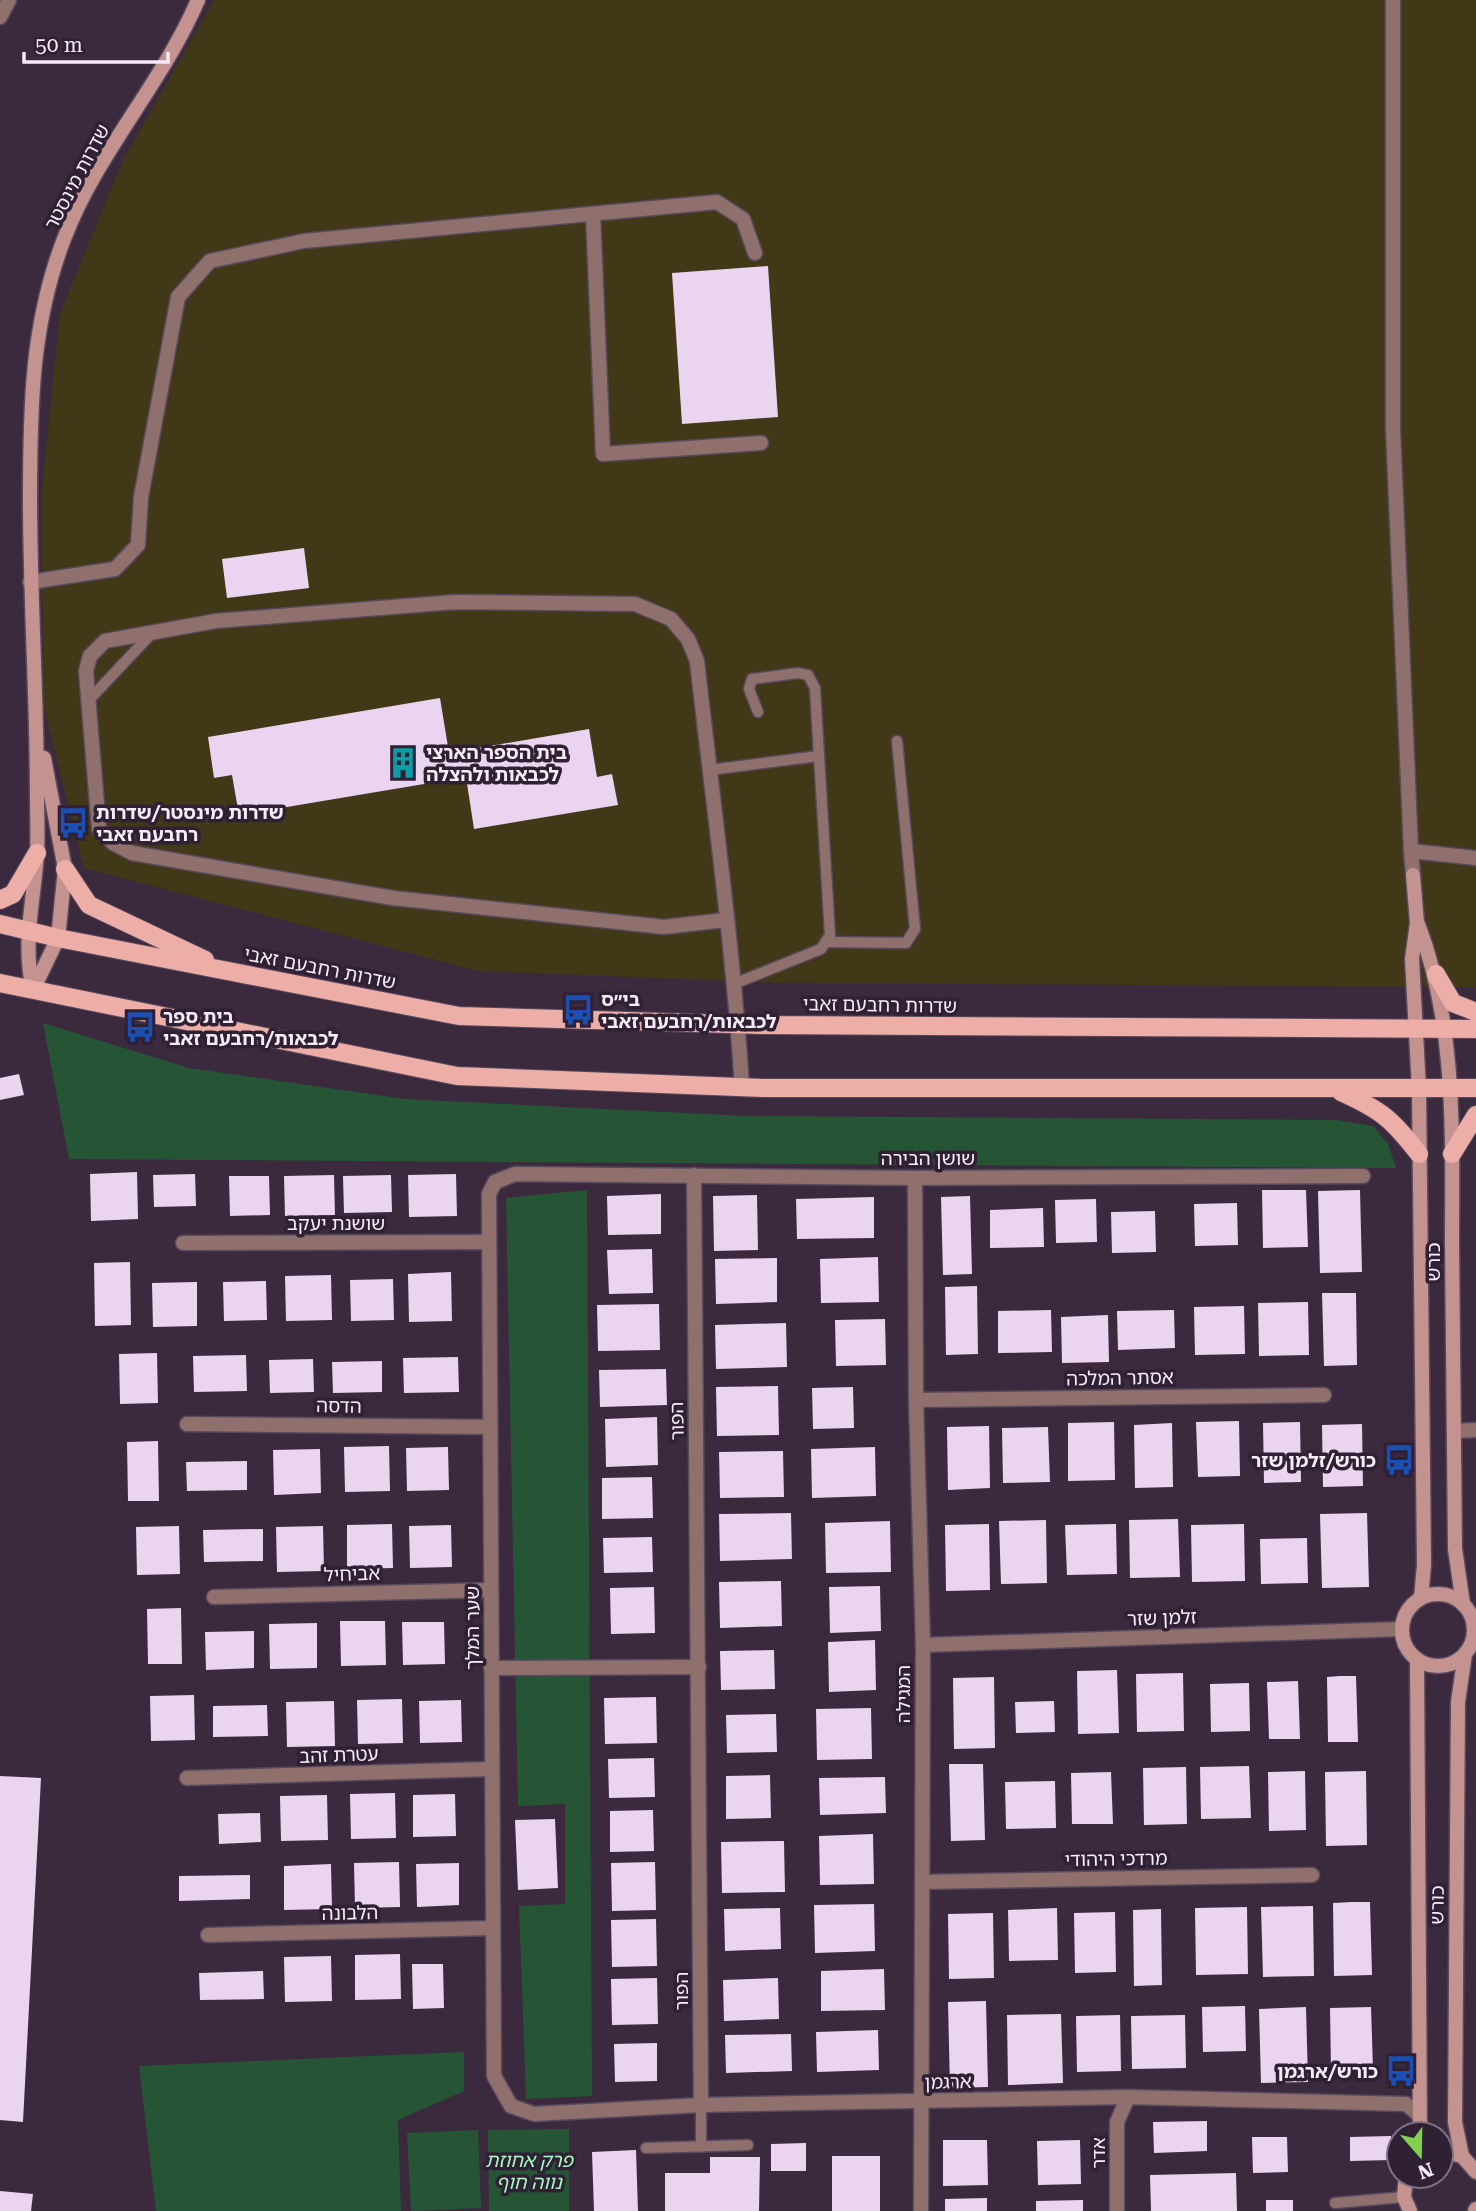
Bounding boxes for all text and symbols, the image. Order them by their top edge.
scale bar [24,21,168,65]
text: 50 m [35,33,83,57]
street label: שדרות מינסטר [40,120,114,234]
place label: בית הספר הארצי לכבאות ולהצלה [426,741,567,786]
building icon: בית הספר הארצי לכבאות ולהצלה [386,746,420,780]
place label: שדרות מינסטר/שדרות רחבעם זאבי [96,801,284,846]
bus stop icon: שדרות מינסטר/שדרות רחבעם זאבי [56,806,90,840]
street label: שדרות רחבעם זאבי [242,942,398,994]
place label: בי״ס לכבאות/רחבעם זאבי [601,988,777,1033]
street label: שדרות רחבעם זאבי [803,992,957,1018]
bus stop icon: בי״ס לכבאות/רחבעם זאבי [561,993,595,1027]
place label: בית ספר לכבאות/רחבעם זאבי [163,1005,339,1050]
bus stop icon: בית ספר לכבאות/רחבעם זאבי [123,1010,157,1044]
street label: שושן הבירה [881,1147,975,1170]
street label: שושנת יעקב [287,1212,385,1235]
street label: כורש [1422,1242,1445,1282]
street label: אסתר המלכה [1066,1366,1174,1390]
street label: הדסה [316,1394,362,1418]
street label: הפור [665,1401,689,1441]
bus stop icon: כורש/זלמן שזר [1382,1443,1416,1477]
place label: כורש/זלמן שזר [1251,1449,1376,1472]
street label: אביחיל [323,1562,381,1586]
street label: שער המלך [461,1586,484,1670]
street label: זלמן שזר [1127,1605,1197,1631]
street label: המגילה [892,1665,915,1723]
street label: עטרת זהב [299,1742,379,1768]
street label: מרדכי היהודי [1064,1847,1168,1871]
street label: כורש [1425,1885,1449,1925]
street label: הלבונה [321,1901,379,1925]
street label: הפור [670,1972,693,2010]
bus stop icon: כורש/ארגמן [1384,2054,1418,2088]
place label: כורש/ארגמן [1277,2060,1378,2083]
street label: ארגמן [924,2070,972,2094]
north arrow [1385,2120,1455,2190]
street label: אדר [1087,2137,1110,2169]
park label: פרק אחוזת נווה חוף [485,2149,574,2194]
text: N [1414,2157,1436,2184]

